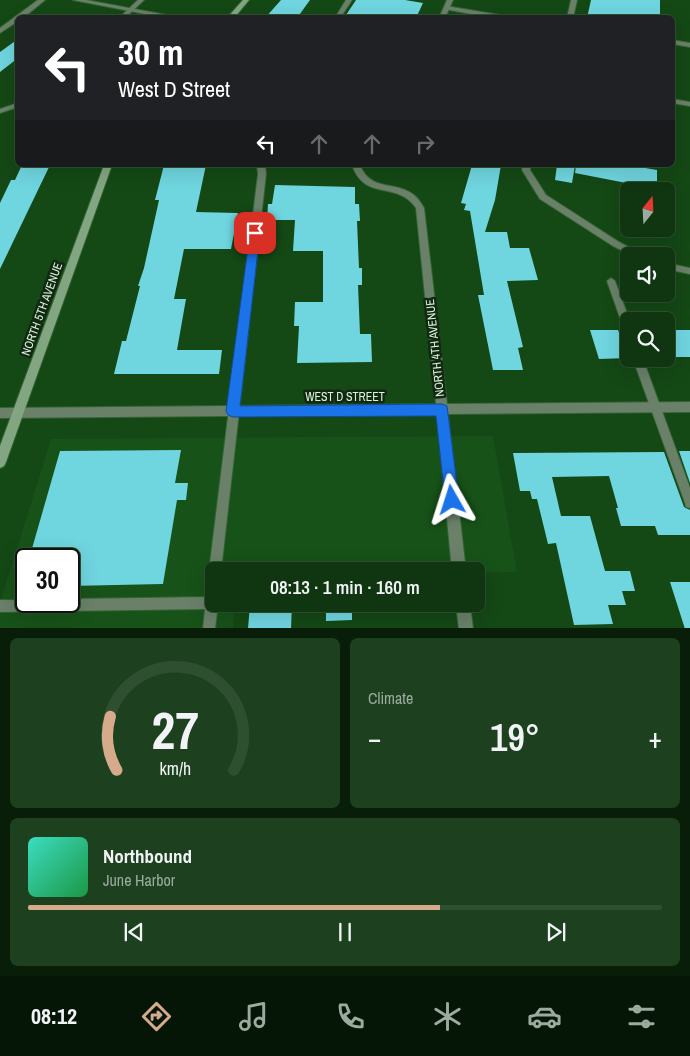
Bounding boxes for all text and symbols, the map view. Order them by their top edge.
text: 30 m [118,29,183,76]
icon: left [35,35,100,100]
text: West D Street [118,74,230,104]
icon: left [252,130,280,158]
icon: ahead [305,130,333,158]
icon: ahead [358,130,386,158]
icon: right [411,130,439,158]
north arrow [620,182,675,238]
map controls [620,182,675,367]
pin [234,212,276,254]
icon: arrive [241,219,269,247]
button: sound [620,247,675,302]
street label: NORTH 5TH AVENUE [18,260,66,358]
street label: NORTH 4TH AVENUE [422,298,448,398]
button: search [620,312,675,367]
street label: WEST D STREET [305,389,385,405]
position arrow [425,473,477,525]
speed limit sign: 30 [15,548,80,613]
text: 08:13 · 1 min · 160 m [270,574,420,600]
text: Climate [368,687,413,709]
text: 27 [151,695,199,765]
text: 19° [490,712,540,763]
text: − [368,719,381,757]
text: + [649,719,662,757]
text: km/h [159,757,191,781]
text: Northbound [103,843,192,869]
text: June Harbor [103,869,175,891]
icon: previous [120,918,148,946]
icon: pause [331,918,359,946]
icon: next [542,918,570,946]
icon: directions [139,999,174,1034]
icon: music [236,999,271,1034]
icon: phone [333,999,368,1034]
icon: climate [430,999,465,1034]
icon: car [527,999,562,1034]
icon: filters [624,999,659,1034]
text: 08:12 [31,1001,77,1031]

